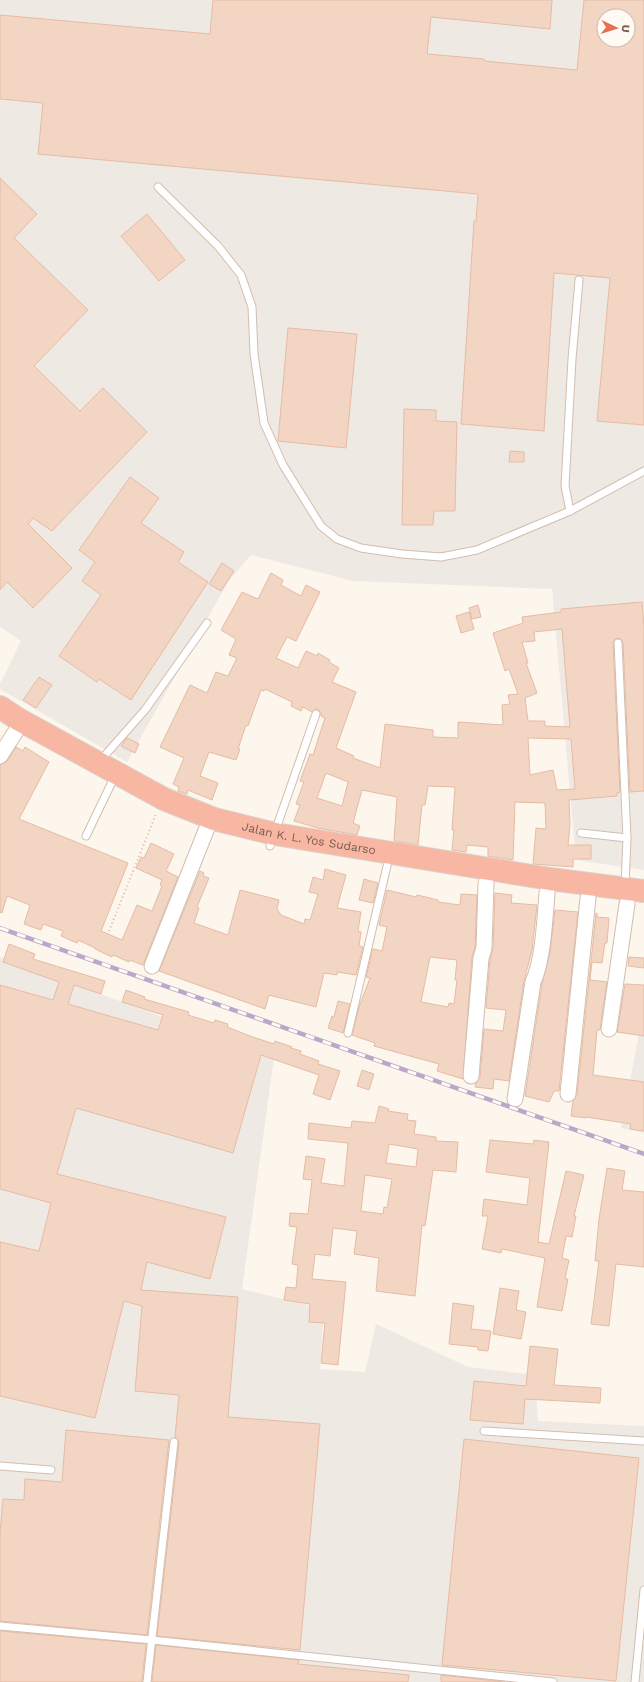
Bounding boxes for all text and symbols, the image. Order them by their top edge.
north arrow [596,8,636,48]
text: U [619,24,632,33]
street label: Jalan K. L. Yos Sudarso [241,819,377,857]

